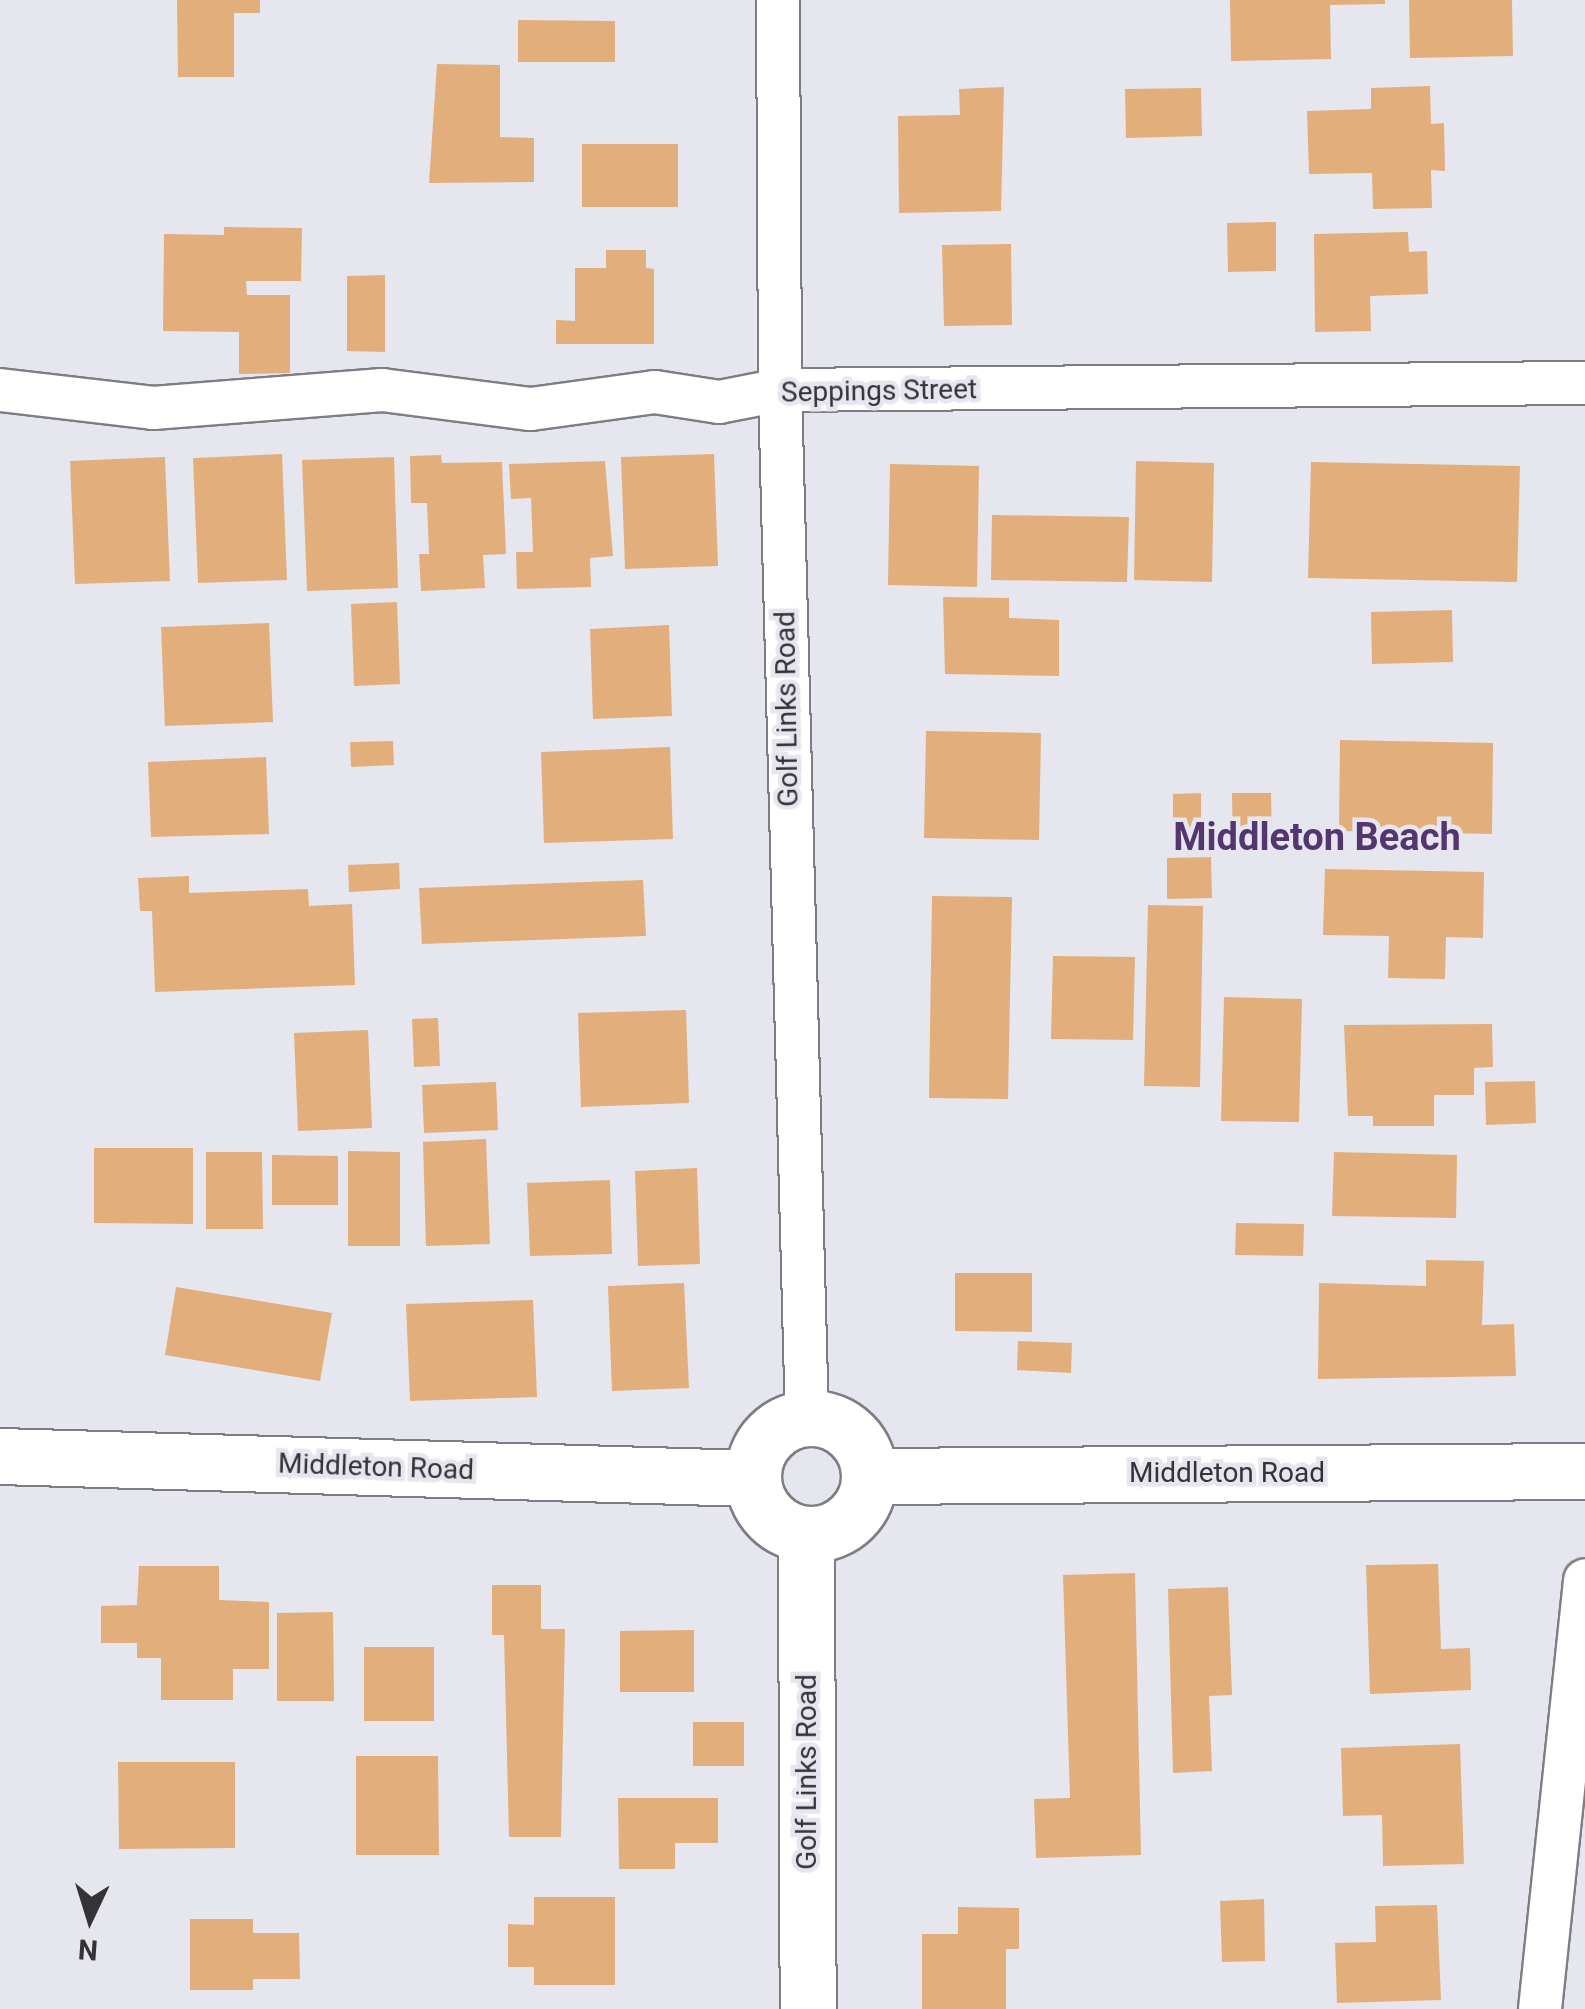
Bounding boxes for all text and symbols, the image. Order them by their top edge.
street label: Seppings Street [781,372,977,410]
street label: Golf Links Road [768,611,806,807]
district label: Middleton Beach [1173,815,1461,861]
street label: Middleton Road [277,1447,475,1487]
street label: Middleton Road [1129,1456,1325,1490]
street label: Golf Links Road [790,1674,824,1870]
north arrow [40,1869,140,1969]
text: N [77,1932,99,1967]

